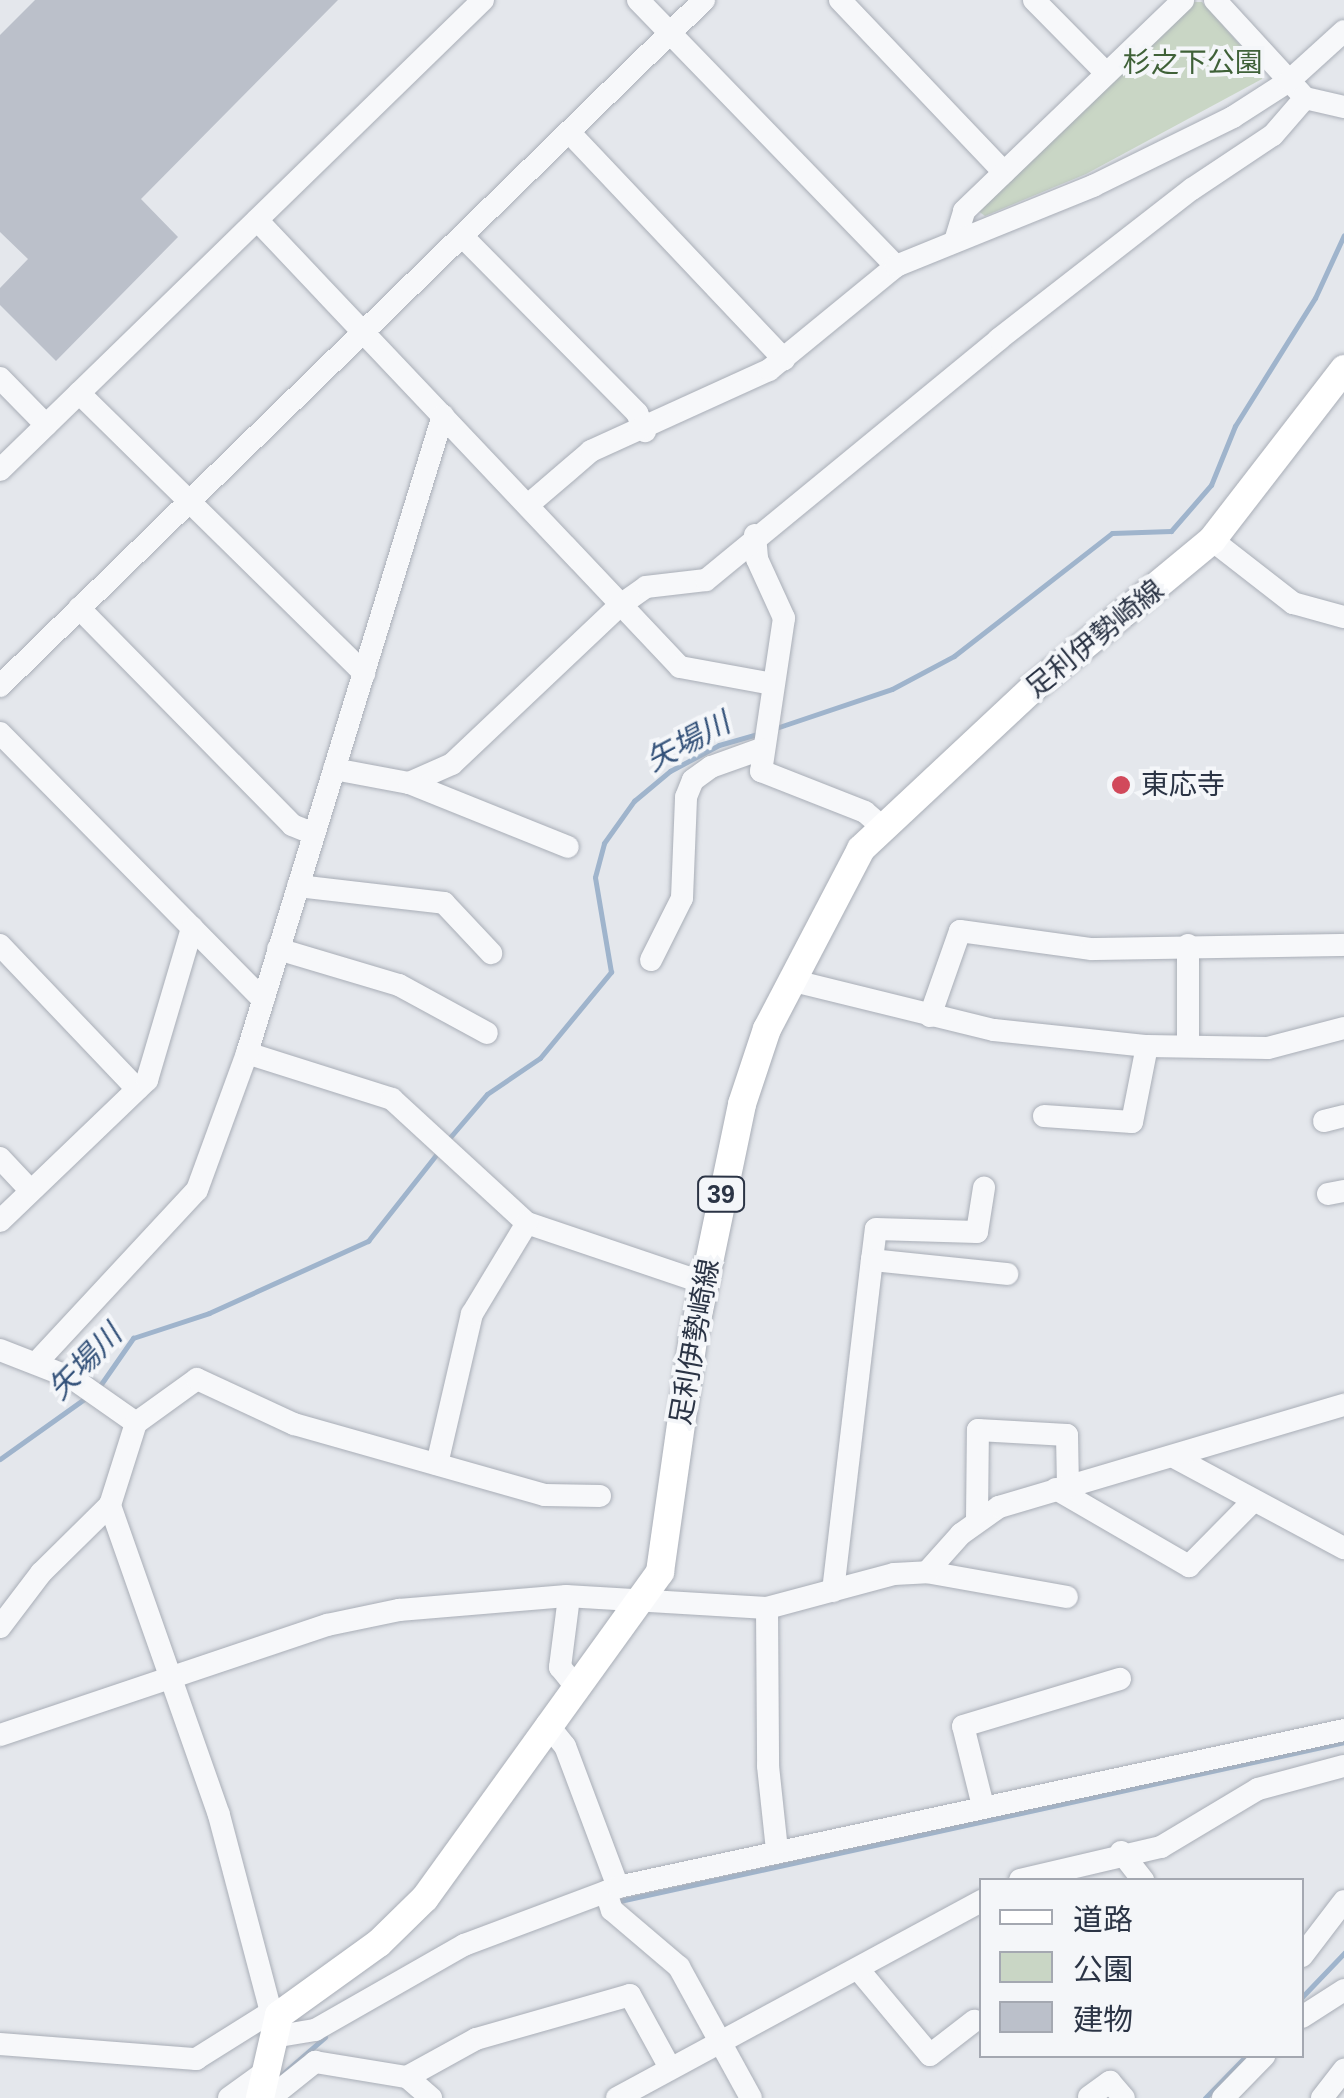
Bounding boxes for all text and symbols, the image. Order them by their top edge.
park label: 杉之下公園 [1123,46,1263,80]
street label: 足利伊勢崎線 [1019,573,1171,705]
water label: 矢場川 [640,705,736,779]
place label: 東応寺 [1141,768,1225,802]
marker: 東応寺 [1110,774,1132,796]
road number: 39 [696,1174,746,1214]
street label: 足利伊勢崎線 [664,1256,726,1428]
water label: 矢場川 [41,1317,129,1407]
legend [979,1878,1304,2058]
text: 道路 [1073,1903,1133,1936]
text: 公園 [1073,1953,1133,1986]
text: 建物 [1073,2003,1133,2036]

